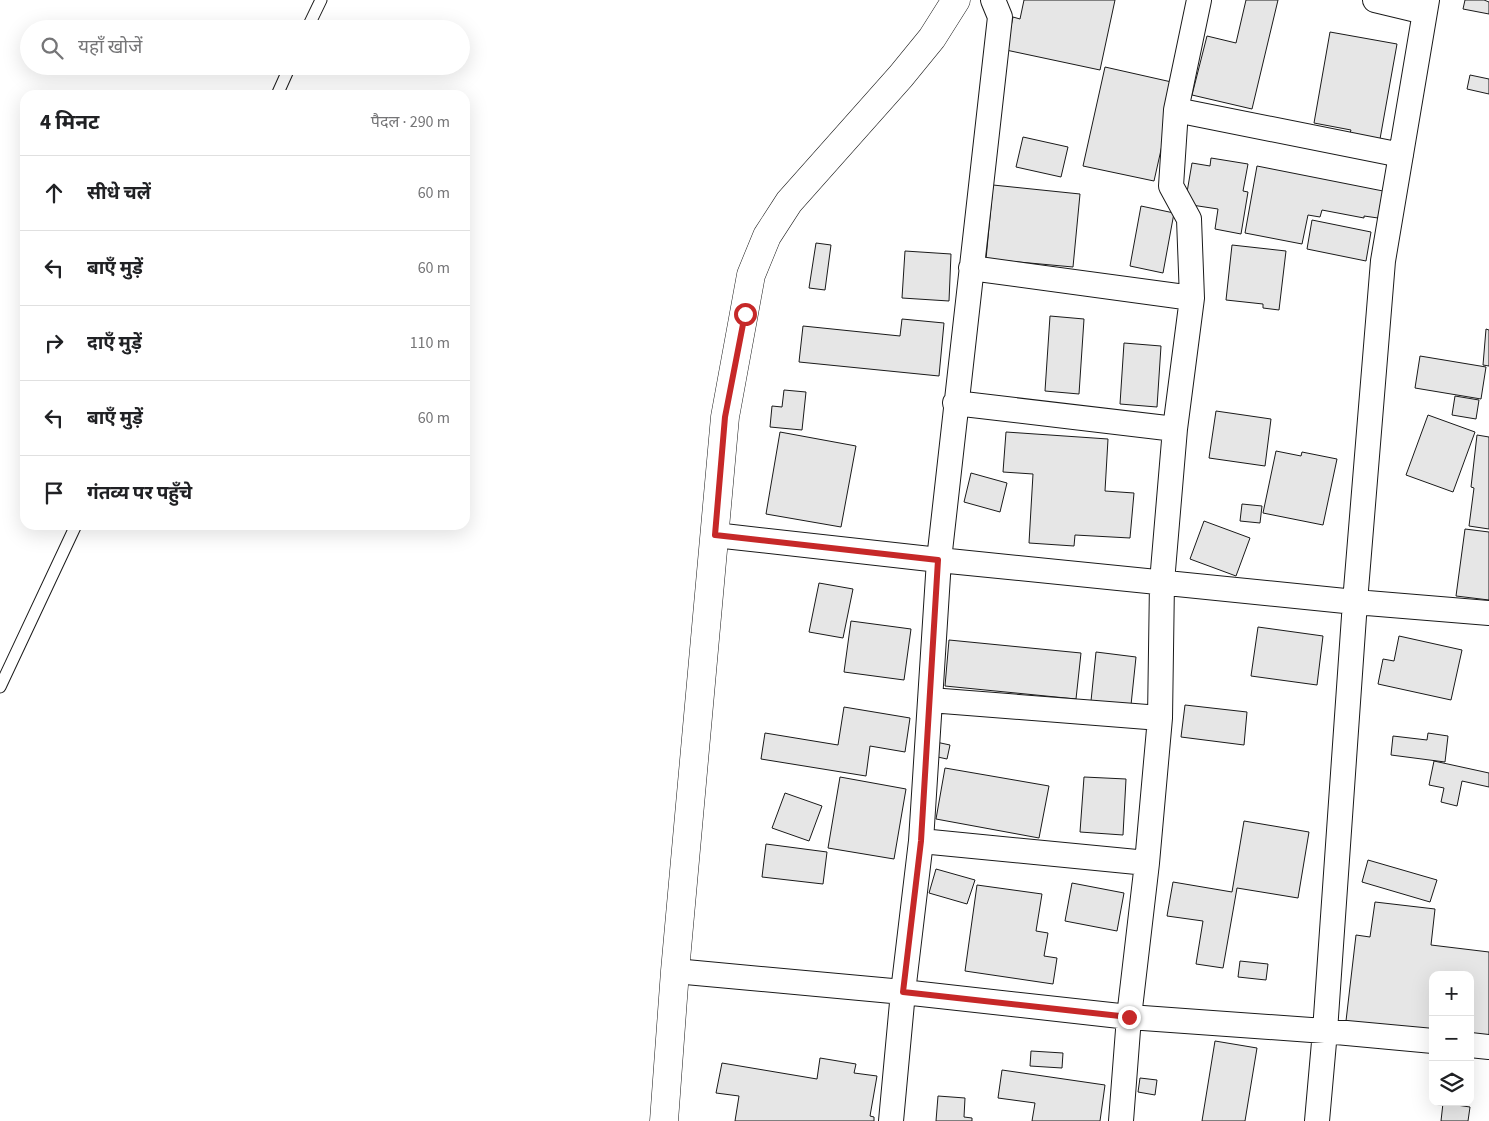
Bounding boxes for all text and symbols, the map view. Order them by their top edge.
search box [20,20,470,75]
icon: search [38,34,66,62]
text: यहाँ खोजें [78,34,142,61]
text: 4 मिनट [40,107,99,137]
text: पैदल · 290 m [371,111,450,133]
icon: ahead [40,179,68,207]
text: सीधे चलें [87,180,151,207]
text: 60 m [418,182,450,204]
icon: left [40,254,68,282]
text: बाएँ मुड़ें [87,255,143,282]
text: 60 m [418,257,450,279]
route start [734,303,757,326]
icon: right [40,329,68,357]
text: दाएँ मुड़ें [87,330,142,357]
text: 110 m [410,332,450,354]
icon: left [40,404,68,432]
text: बाएँ मुड़ें [87,405,143,432]
text: 60 m [418,407,450,429]
icon: arrive [40,479,68,507]
text: गंतव्य पर पहुँचे [87,480,192,507]
map controls [1429,971,1474,1106]
button: + [1429,971,1474,1016]
route end [1118,1006,1141,1029]
button: − [1429,1016,1474,1061]
button: layers [1429,1061,1474,1106]

